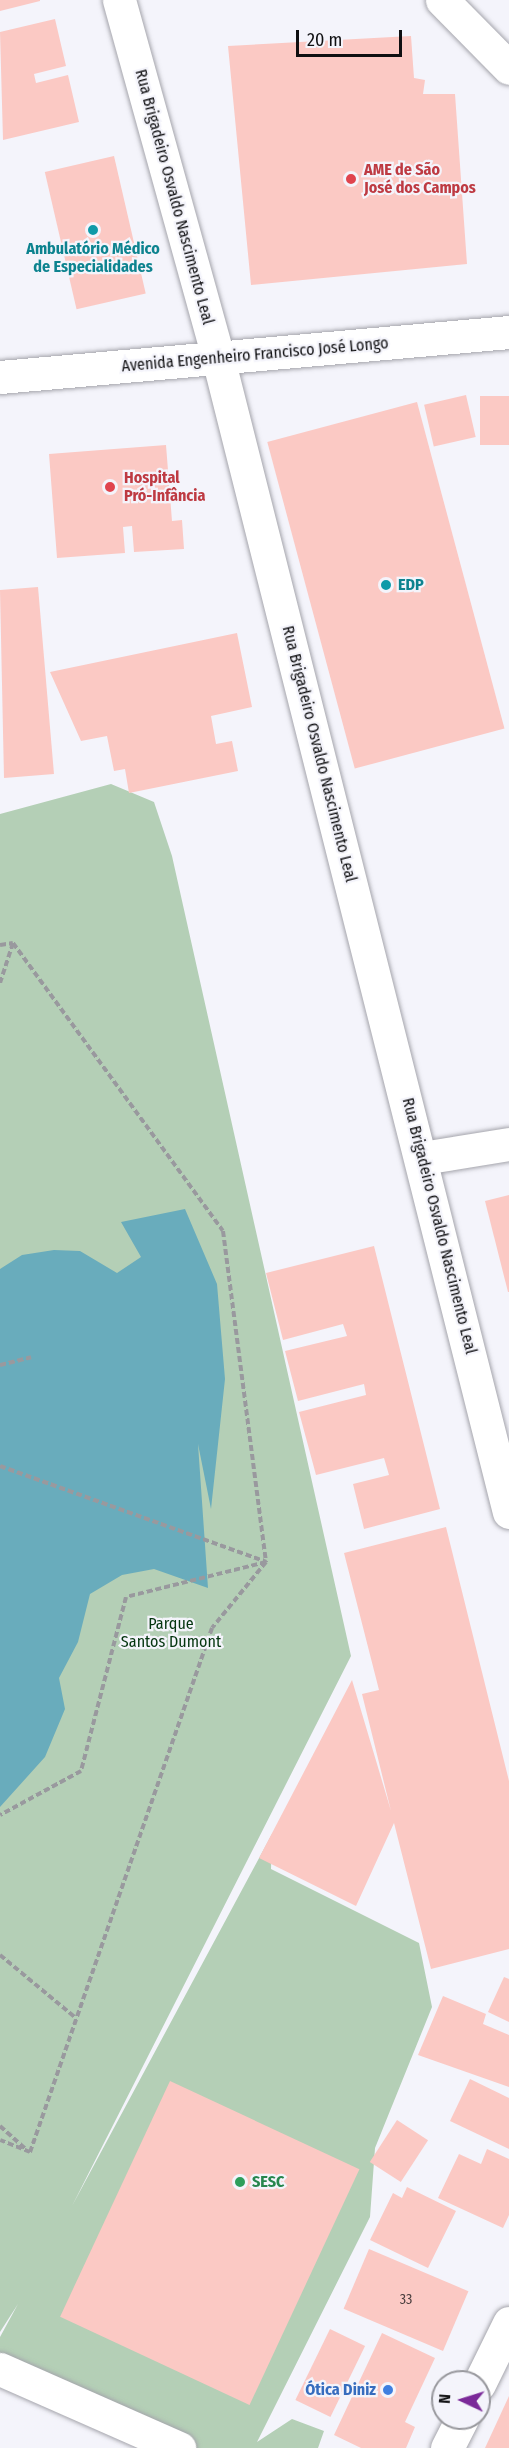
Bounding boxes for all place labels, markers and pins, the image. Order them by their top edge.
place label: AME de São José dos Campos [364,160,476,198]
marker: AME de São José dos Campos [342,170,360,188]
marker: Ambulatório Médico de Especialidades [86,223,100,237]
place label: Ambulatório Médico de Especialidades [26,239,160,277]
place label: Hospital Pró-Infância [124,468,205,506]
marker: Hospital Pró-Infância [101,478,119,496]
place label: EDP [398,575,424,595]
marker: EDP [379,578,393,592]
place label: SESC [252,2172,284,2192]
marker: SESC [233,2175,247,2189]
place label: Ótica Diniz [305,2380,376,2400]
marker: Ótica Diniz [381,2383,395,2397]

